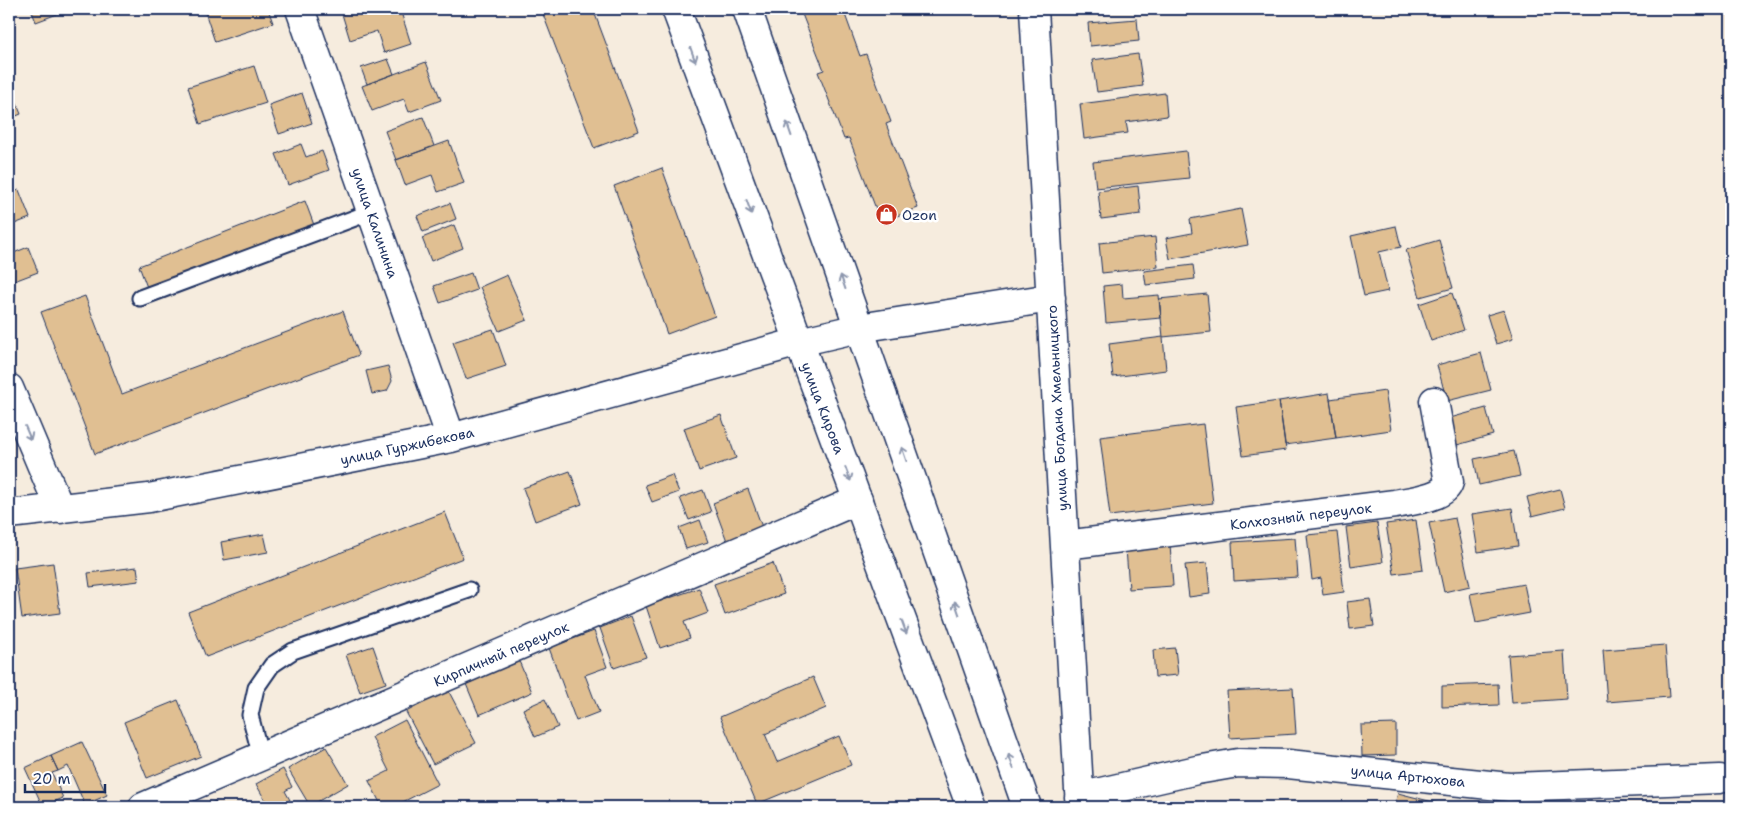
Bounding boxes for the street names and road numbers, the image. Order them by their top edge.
street label: улица Калинина [348,165,402,281]
street label: улица Богдана Хмельницкого [1043,304,1071,512]
street label: улица Кирова [797,359,849,457]
street label: улица Гуржибекова [339,423,476,469]
street label: Колхозный переулок [1229,498,1373,534]
street label: Кирпичный переулок [431,617,572,691]
street label: улица Артюхова [1350,761,1466,791]

